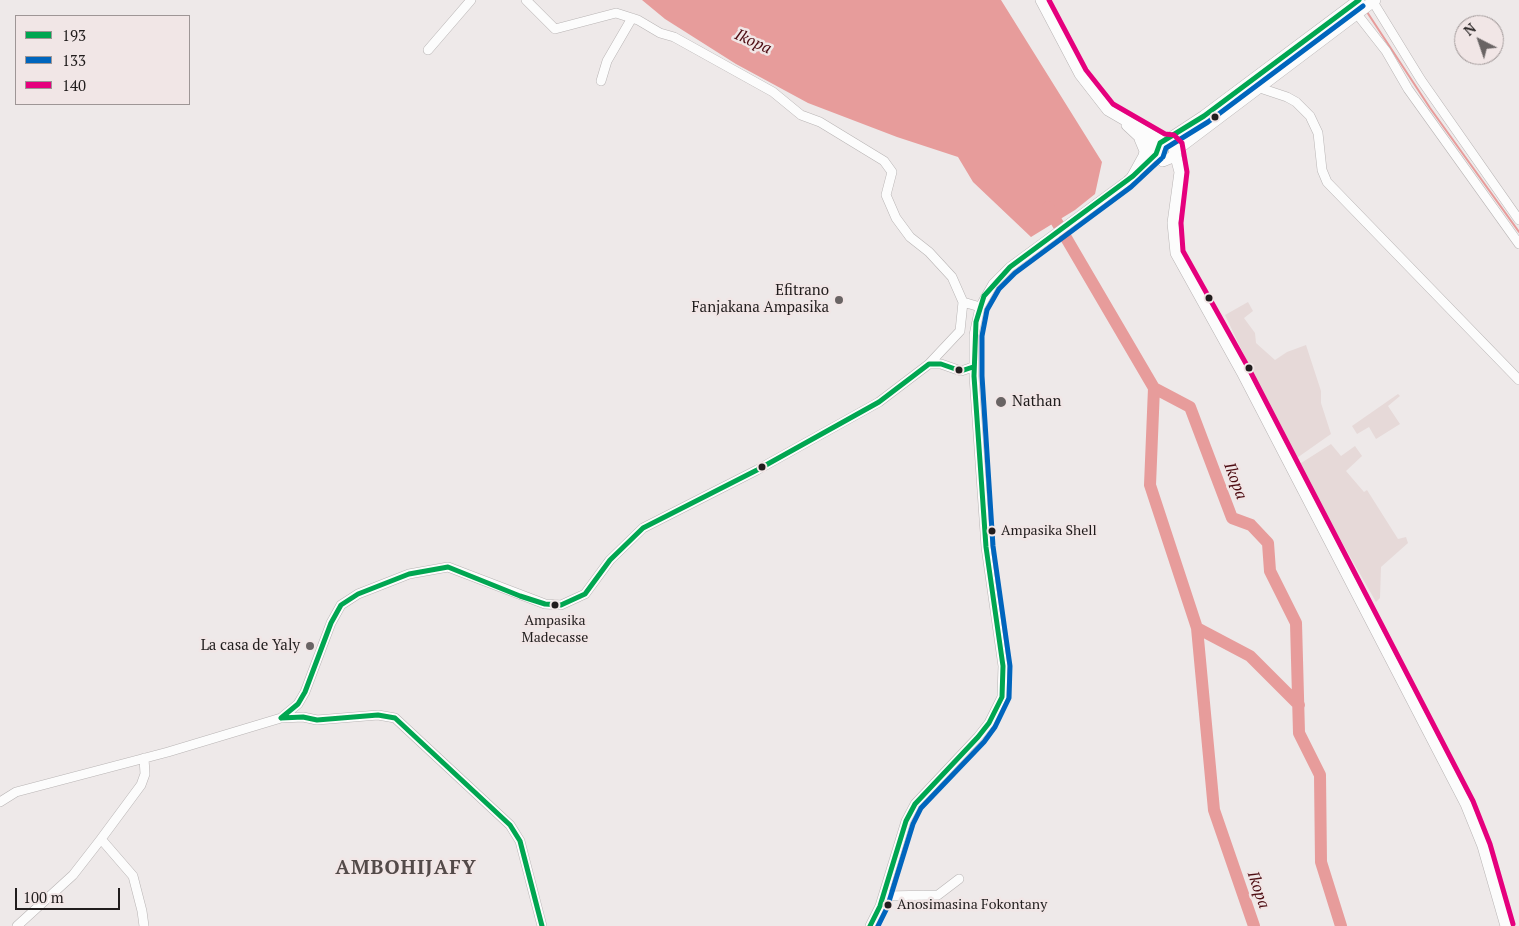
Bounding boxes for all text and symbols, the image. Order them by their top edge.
legend [15,15,190,105]
north arrow [1454,15,1504,65]
text: N [1459,18,1480,40]
text: 193 [62,25,86,45]
water label: Ikopa [732,25,774,59]
text: 133 [62,50,86,70]
text: 140 [62,75,86,95]
unlabelled marker [1210,112,1220,122]
place label: Efitrano Fanjakana Ampasika [691,282,829,317]
unlabelled marker [1204,293,1214,303]
marker: Efitrano Fanjakana Ampasika [833,294,845,306]
unlabelled marker [1244,363,1254,373]
unlabelled marker [954,365,964,375]
place label: Nathan [1012,393,1061,411]
marker: Nathan [994,395,1008,409]
water label: Ikopa [1219,460,1251,502]
unlabelled marker [757,462,767,472]
place label: Ampasika Shell [1001,523,1097,539]
marker: Ampasika Shell [987,526,997,536]
marker: Ampasika Madecasse [550,600,560,610]
place label: Ampasika Madecasse [522,613,588,646]
place label: La casa de Yaly [201,637,300,655]
marker: La casa de Yaly [304,640,316,652]
district label: AMBOHIJAFY [334,856,478,880]
water label: Ikopa [1243,869,1273,911]
scale bar [18,878,122,910]
text: 100 m [23,887,64,907]
place label: Anosimasina Fokontany [897,897,1047,913]
marker: Anosimasina Fokontany [883,900,893,910]

